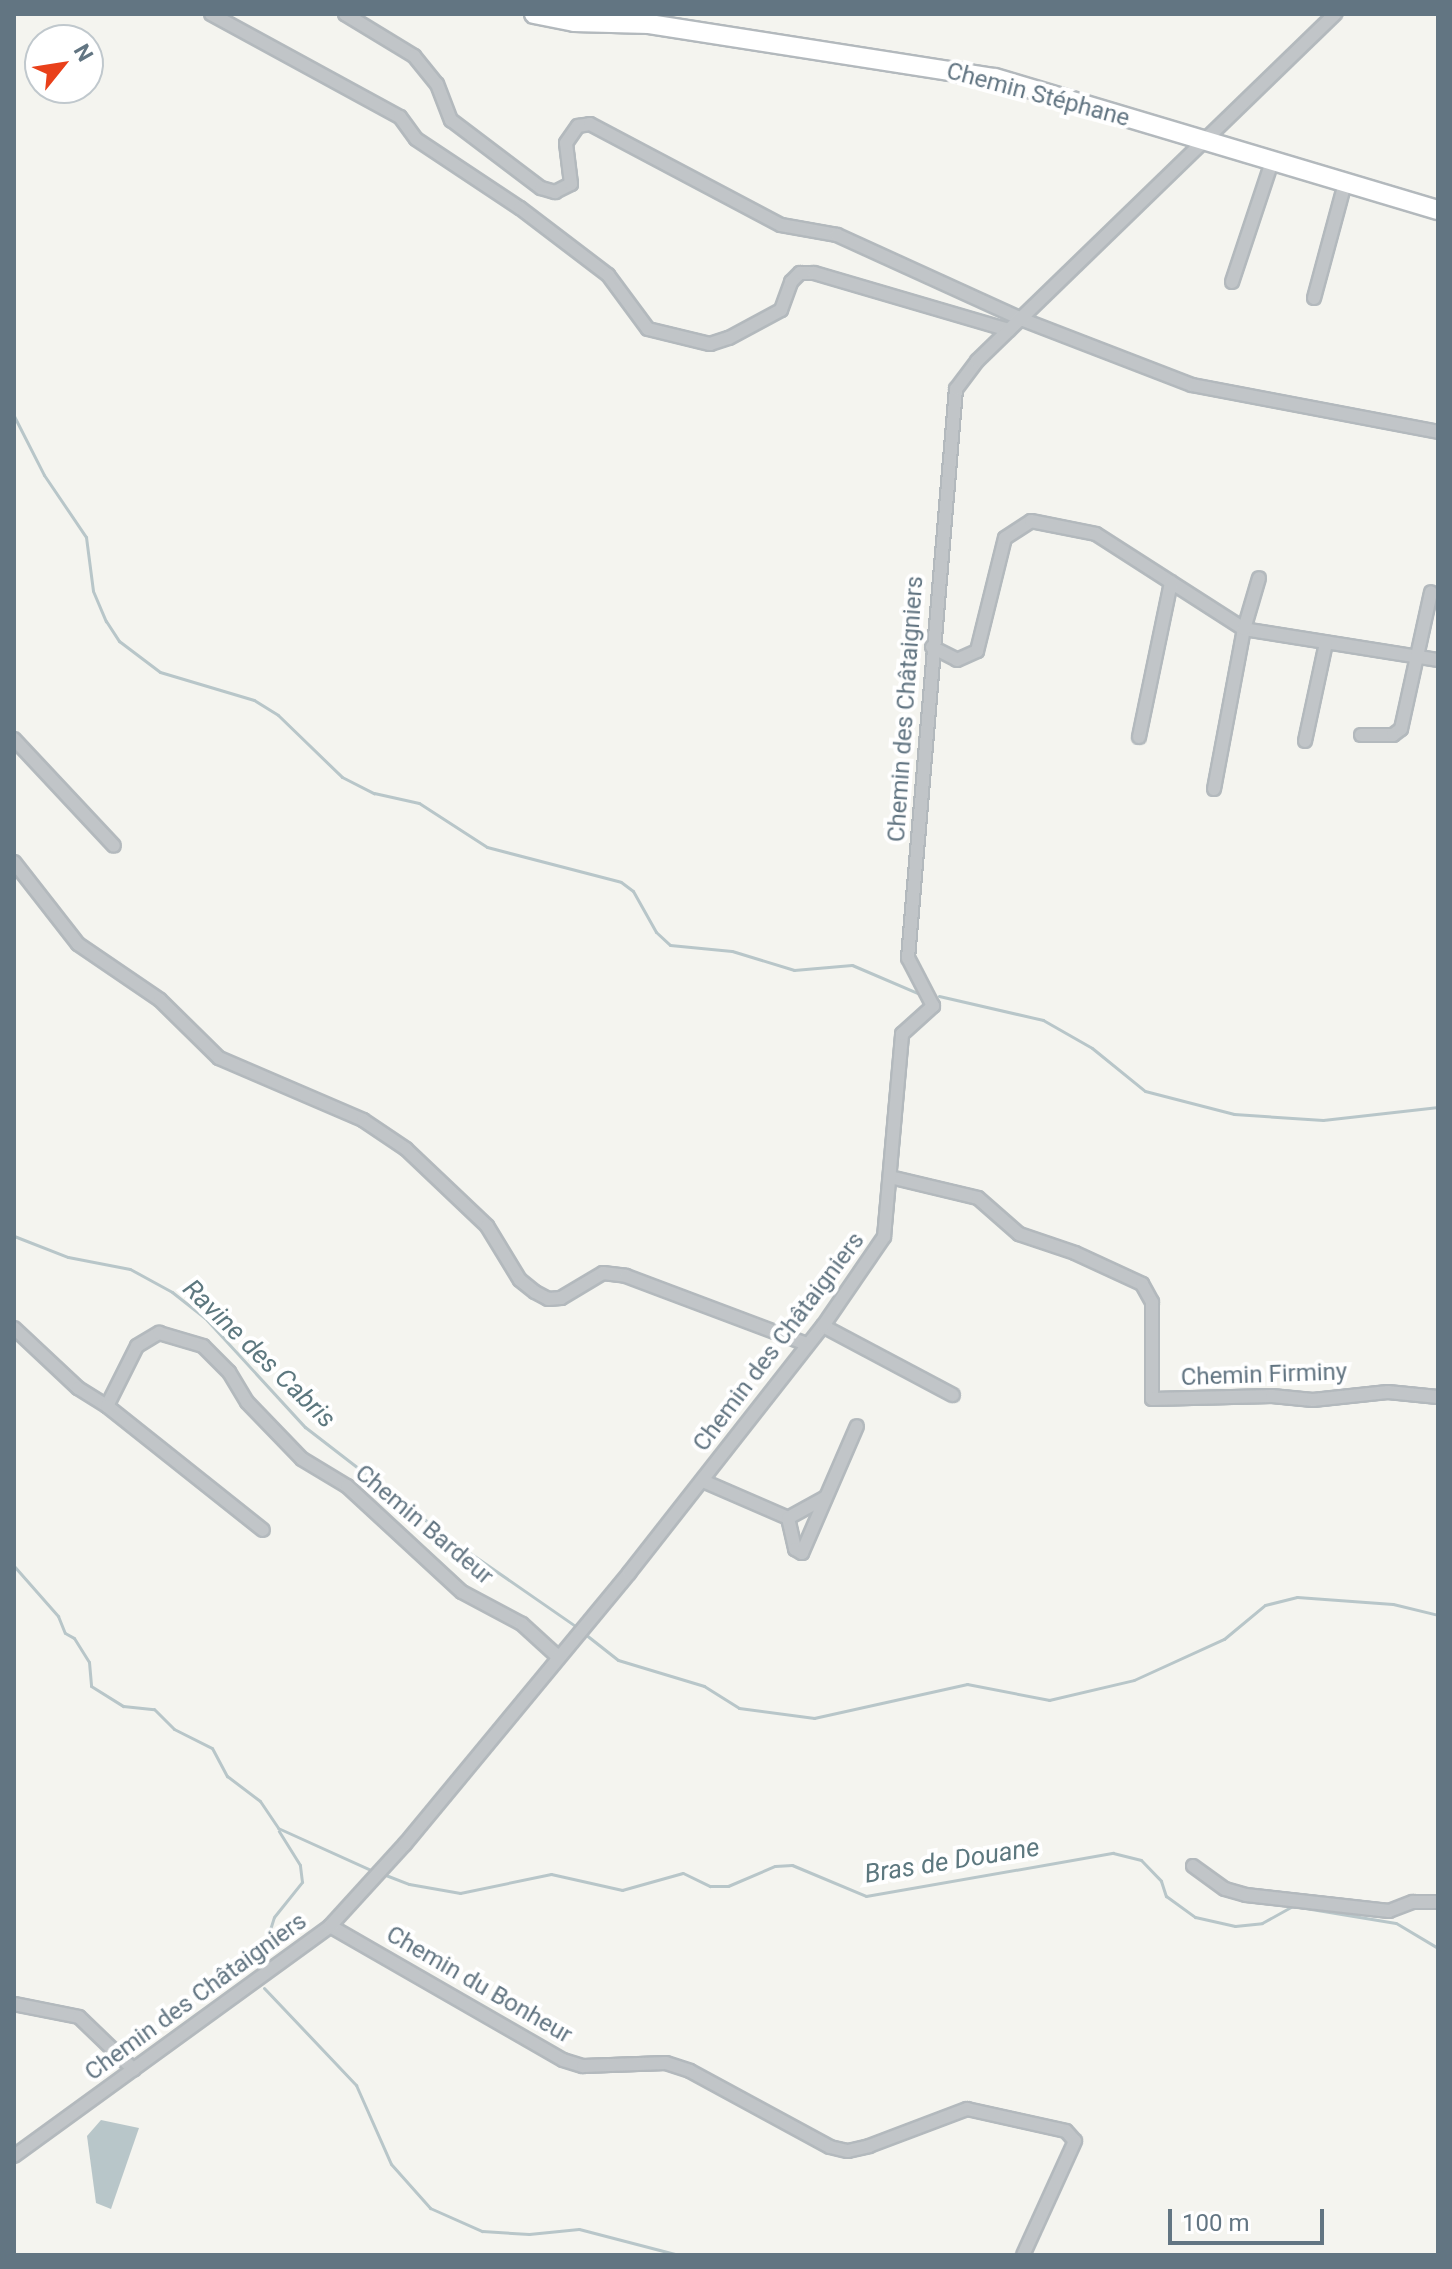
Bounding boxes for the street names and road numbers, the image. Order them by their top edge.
street label: Chemin Stéphane [943,57,1133,133]
street label: Chemin des Châtaigniers [882,575,930,843]
street label: Chemin des Châtaigniers [687,1227,871,1457]
street label: Chemin Firminy [1180,1358,1348,1392]
street label: Chemin Bardeur [349,1459,499,1591]
street label: Chemin des Châtaigniers [80,1907,312,2087]
street label: Chemin du Bonheur [381,1920,577,2050]

